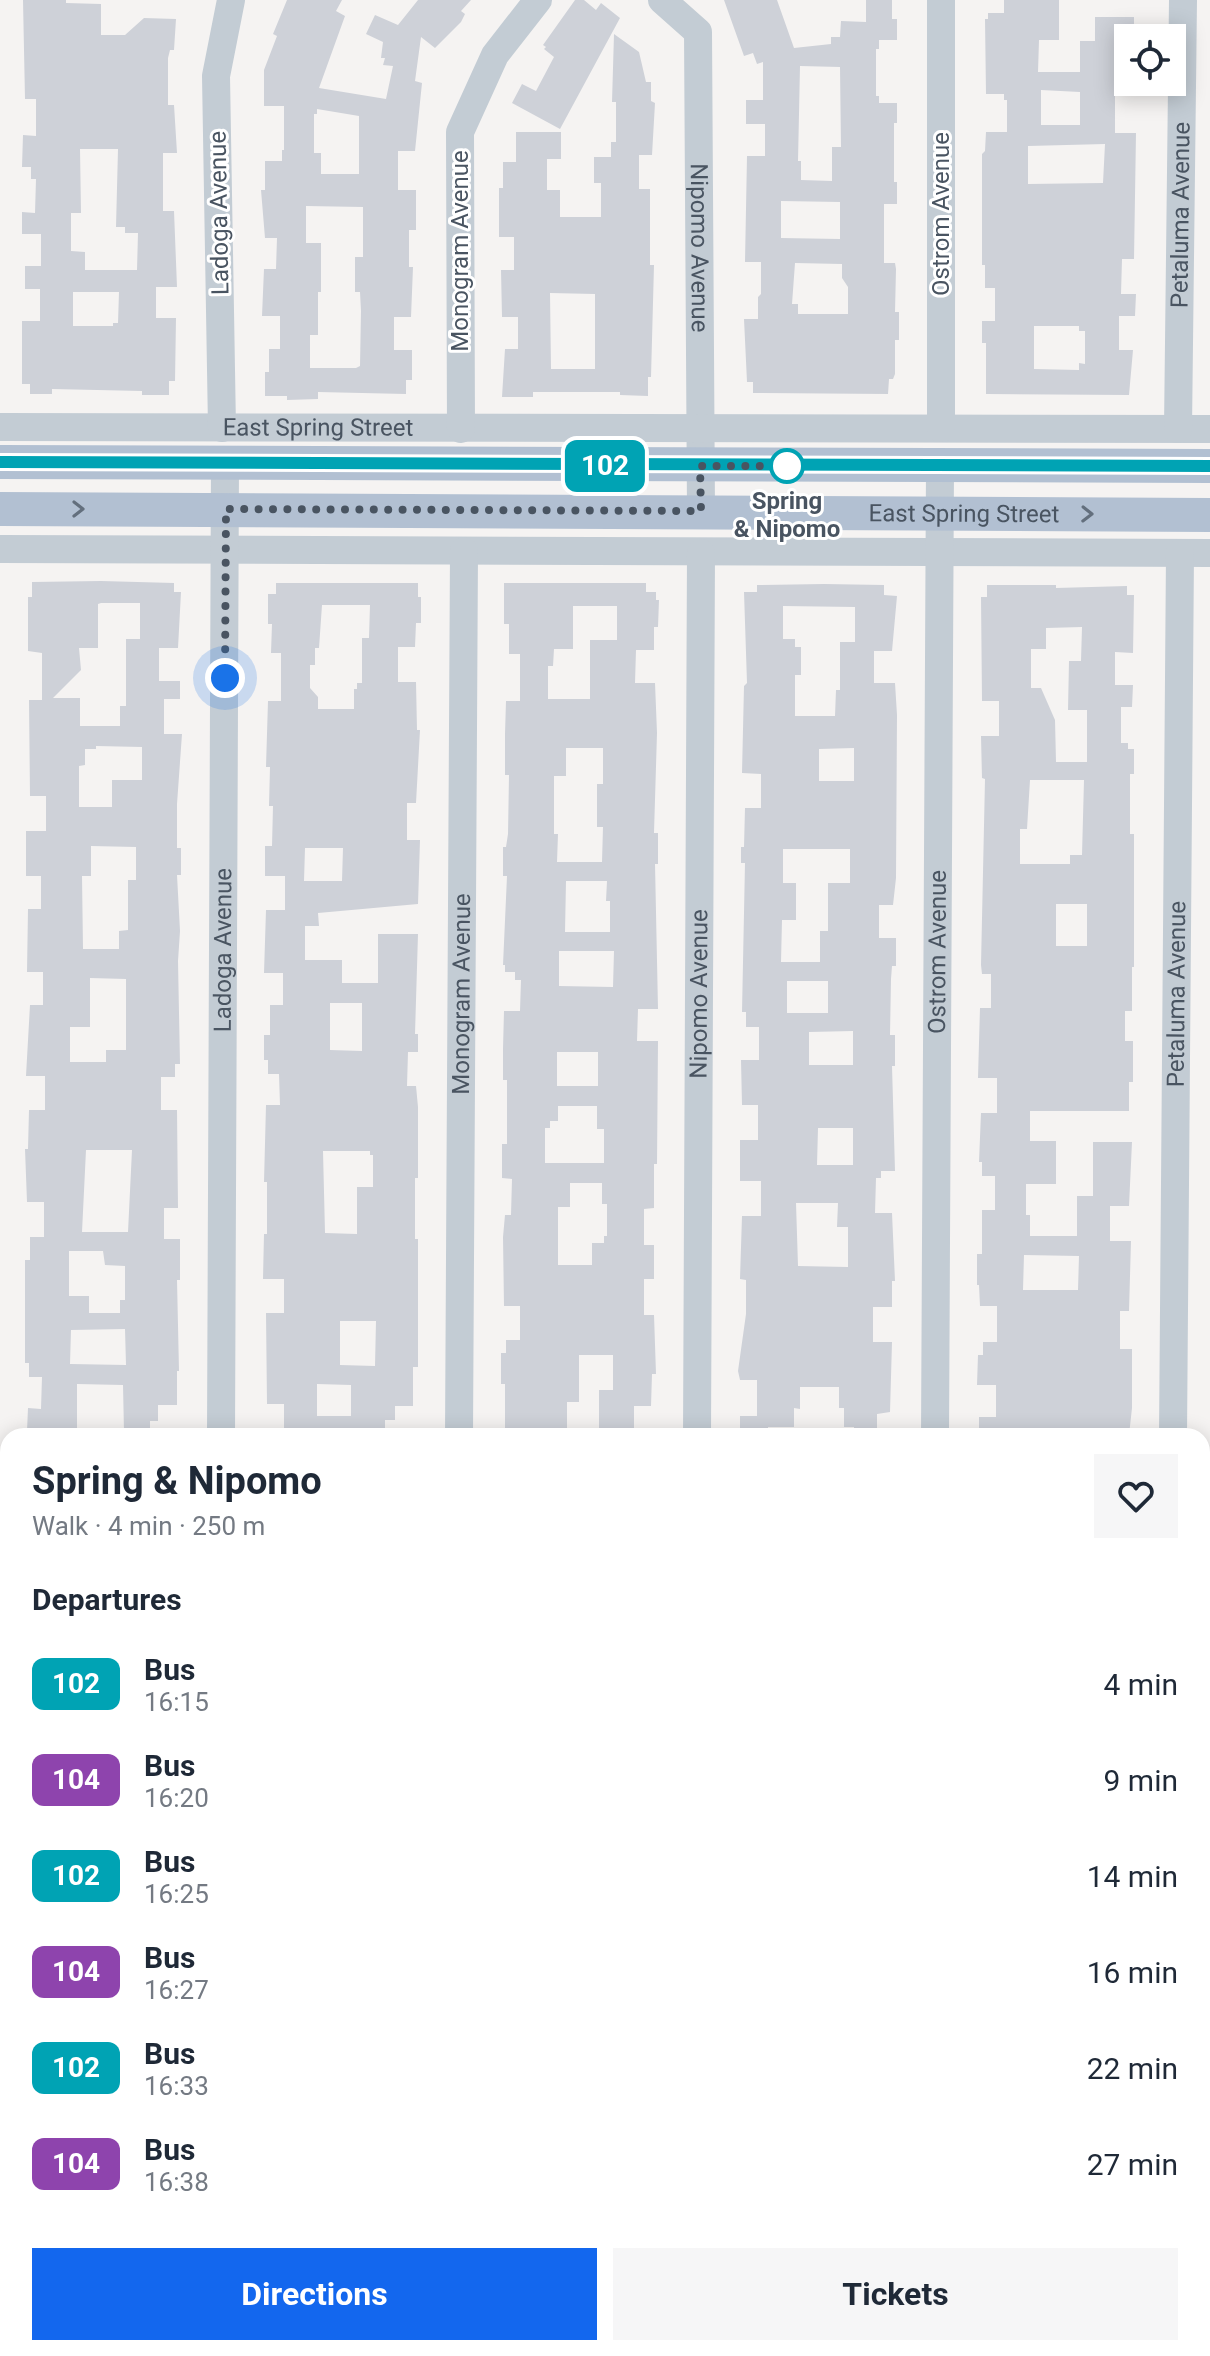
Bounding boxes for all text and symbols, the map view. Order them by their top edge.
map controls [1114,24,1186,96]
button: locate [1114,24,1186,96]
street label: Petaluma Avenue [1165,122,1196,308]
street label: Ladoga Avenue [204,131,234,295]
street label: Ostrom Avenue [927,132,955,296]
street label: Monogram Avenue [446,150,474,352]
street label: Nipomo Avenue [685,163,714,333]
street label: East Spring Street [223,413,414,442]
line badge: 102 [559,440,651,492]
text: 102 [581,449,629,482]
marker: Spring & Nipomo [770,449,804,483]
place label: Spring & Nipomo [734,487,840,543]
street label: East Spring Street [869,499,1060,528]
one-way arrow [72,500,85,518]
one-way arrow [1081,505,1094,522]
your location [205,658,245,698]
street label: Ladoga Avenue [209,868,237,1032]
street label: Ostrom Avenue [923,870,952,1034]
street label: Monogram Avenue [447,893,476,1095]
street label: Petaluma Avenue [1162,901,1191,1087]
street label: Nipomo Avenue [685,909,713,1079]
button: heart [1094,1454,1178,1538]
text: Spring & Nipomo [32,1459,322,1503]
text: Walk · 4 min · 250 m [32,1511,265,1541]
text: Departures [32,1582,182,1617]
text: Bus [144,1652,195,1687]
text: 102 [52,1667,100,1700]
text: 4 min [1104,1667,1178,1702]
text: 16:15 [144,1687,209,1717]
text: Bus [144,1748,195,1783]
text: 104 [52,1763,100,1796]
text: 9 min [1104,1763,1178,1798]
text: 16:20 [144,1783,209,1813]
text: Bus [144,1844,195,1879]
text: 102 [52,1859,100,1892]
text: 14 min [1087,1859,1178,1894]
text: 16:25 [144,1879,209,1909]
text: Bus [144,1940,195,1975]
text: 104 [52,1955,100,1988]
text: 16 min [1087,1955,1178,1990]
text: 16:27 [144,1975,209,2005]
text: Bus [144,2036,195,2071]
text: 102 [52,2051,100,2084]
text: 22 min [1087,2051,1178,2086]
text: 16:33 [144,2071,209,2101]
text: Bus [144,2132,195,2167]
text: 104 [52,2147,100,2180]
text: 27 min [1087,2147,1178,2182]
text: 16:38 [144,2167,209,2197]
button: Directions [32,2248,597,2340]
button: Tickets [613,2248,1178,2340]

